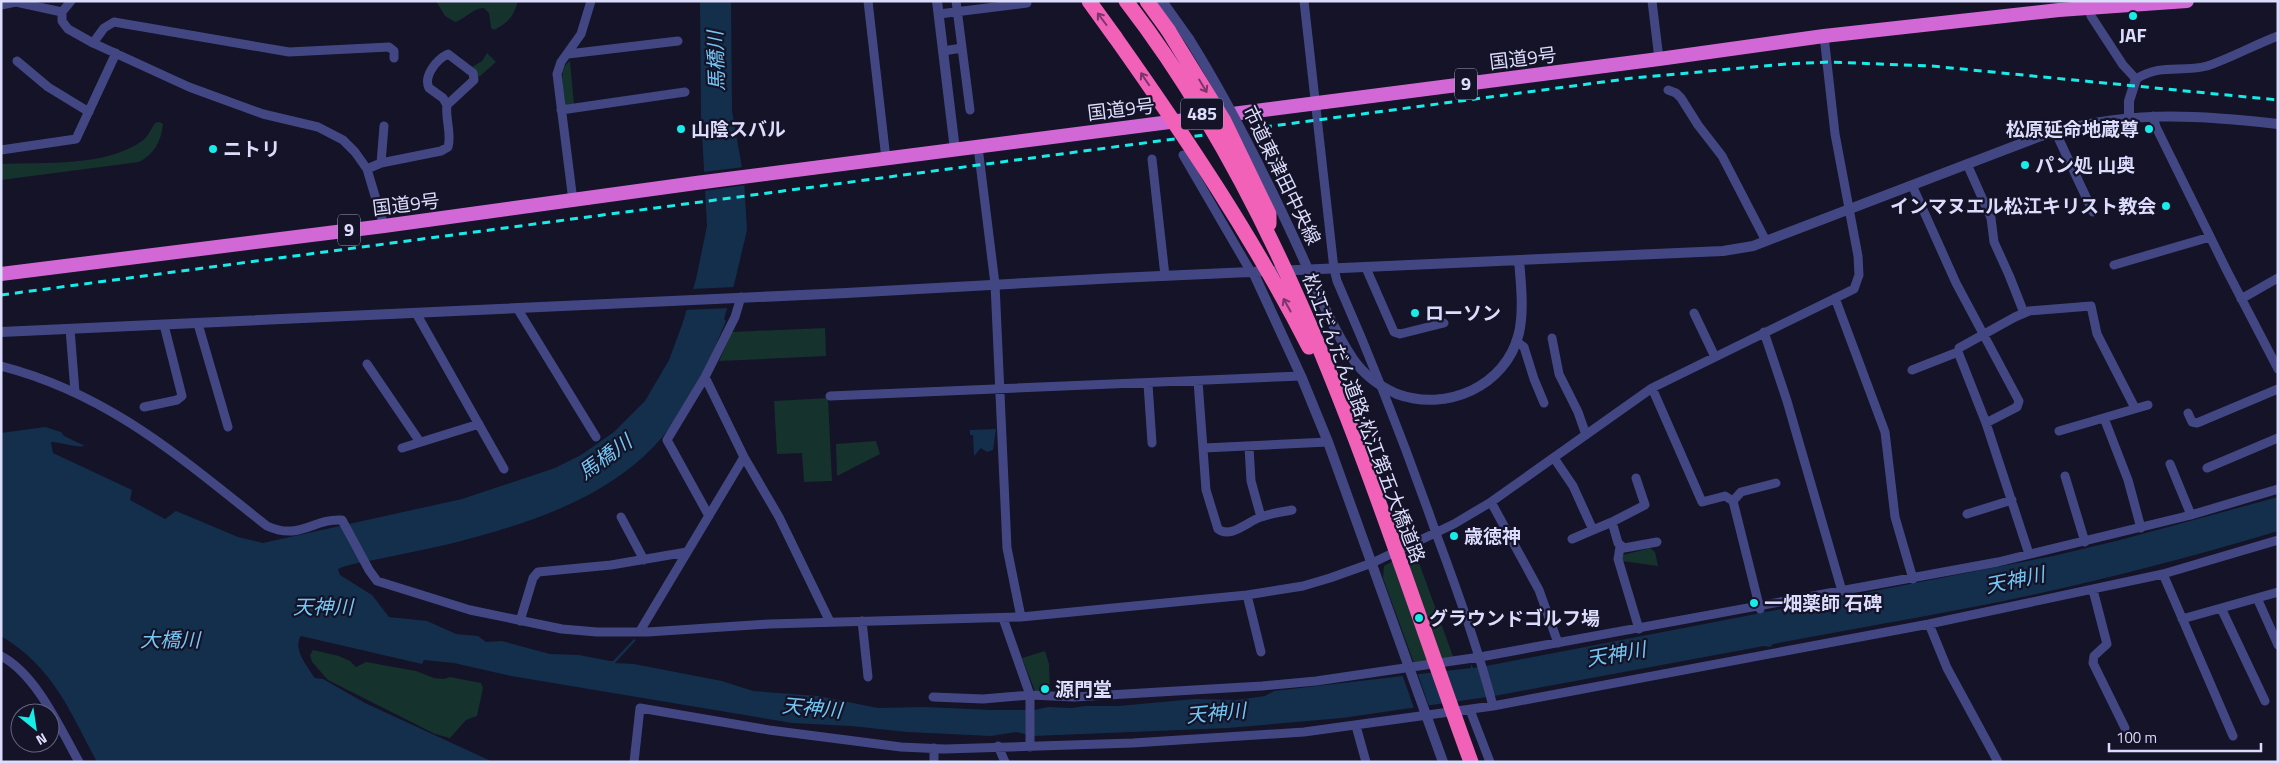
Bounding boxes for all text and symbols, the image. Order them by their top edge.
marker: JAF [2127,10,2139,22]
one-way arrow [1097,13,1108,26]
place label: JAF [2119,20,2147,49]
water label: 馬橋川 [699,28,732,92]
street label: 国道9号 [1488,39,1558,76]
road number: 9 [1455,68,1477,100]
one-way arrow [1140,72,1150,86]
one-way arrow [1199,78,1209,92]
street label: 国道9号 [1086,90,1156,127]
road number: 485 [1181,98,1223,130]
street label: 市道東津田中央線 [1236,100,1329,249]
place label: 山陰スバル [691,114,786,143]
place label: 松原延命地蔵尊 [2006,114,2139,143]
marker: 山陰スバル [675,123,687,135]
marker: 松原延命地蔵尊 [2143,123,2155,135]
place label: ニトリ [223,134,280,163]
marker: ニトリ [207,143,219,155]
place label: パン処 山奥 [2035,150,2135,179]
marker: パン処 山奥 [2019,159,2031,171]
street label: 国道9号 [371,185,441,222]
place label: インマヌエル松江キリスト教会 [1890,191,2156,220]
marker: インマヌエル松江キリスト教会 [2160,200,2172,212]
road number: 9 [338,214,360,246]
street label: 松江だんだん道路;松江第五大橋道路 [1296,269,1433,567]
place label: ローソン [1425,298,1501,327]
one-way arrow [1281,299,1291,313]
marker: ローソン [1409,307,1421,319]
water label: 馬橋川 [571,425,640,487]
place label: 歳徳神 [1464,521,1521,550]
marker: 歳徳神 [1448,530,1460,542]
water label: 天神川 [1982,558,2049,601]
place label: 一畑薬師 石碑 [1764,588,1882,617]
water label: 天神川 [293,591,355,622]
marker: 一畑薬師 石碑 [1748,597,1760,609]
place label: グラウンドゴルフ場 [1429,603,1600,632]
marker: グラウンドゴルフ場 [1413,612,1425,624]
water label: 大橋川 [140,624,202,655]
water label: 天神川 [1584,633,1650,674]
place label: 源門堂 [1055,674,1112,703]
marker: 源門堂 [1039,683,1051,695]
water label: 天神川 [781,689,845,726]
water label: 天神川 [1185,694,1249,731]
north arrow [10,703,60,753]
scale bar [2109,720,2262,752]
text: 100 m [2116,726,2157,749]
text: N [32,728,51,751]

